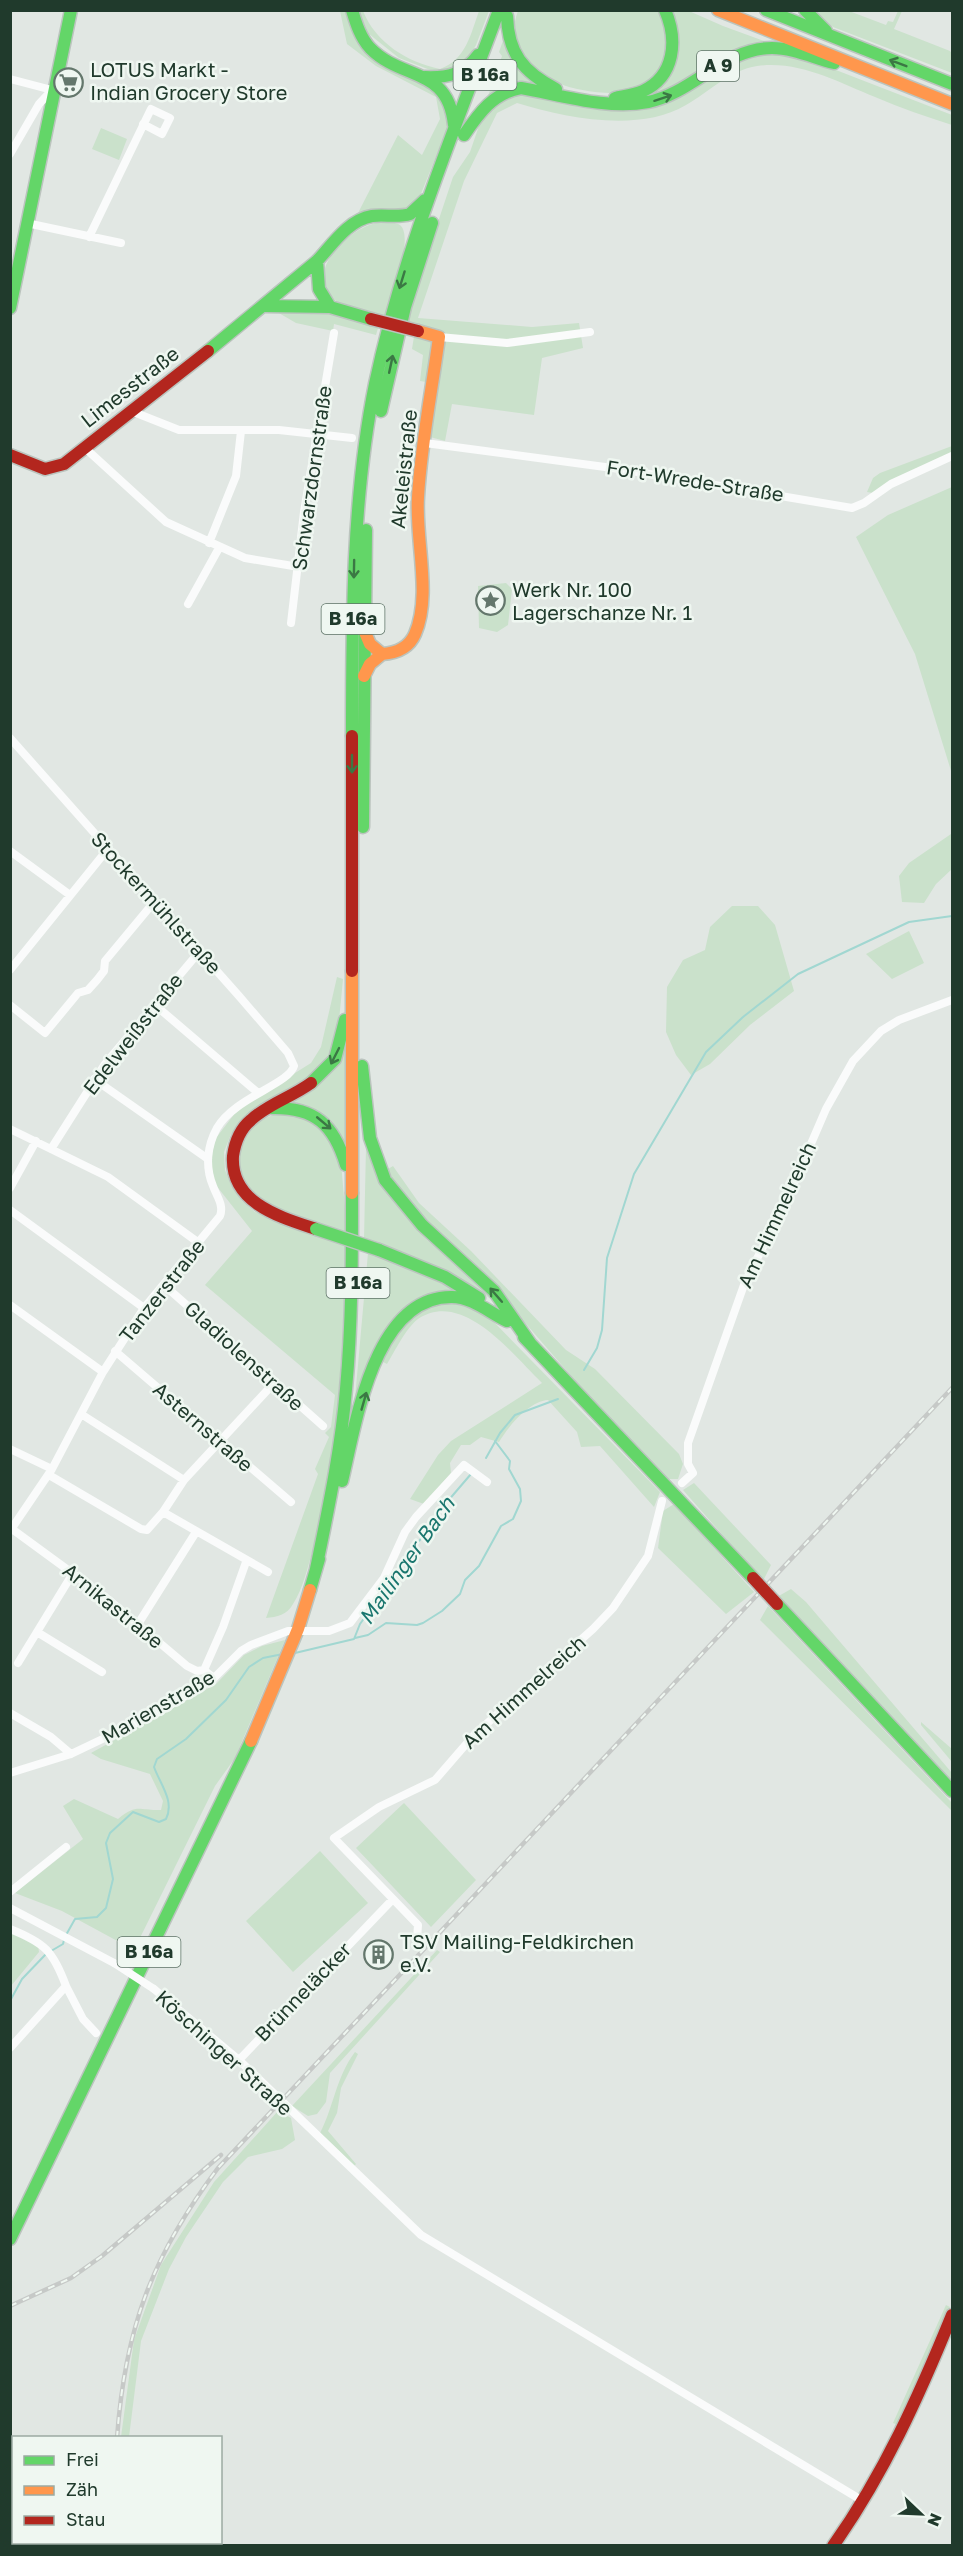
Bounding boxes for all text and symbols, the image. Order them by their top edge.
road number: A 9 [697,51,739,81]
place label: LOTUS Markt - Indian Grocery Store [90,57,287,104]
one-way arrow [889,57,908,68]
road number: B 16a [454,60,516,90]
supermarket icon: LOTUS Markt - Indian Grocery Store [53,66,85,98]
one-way arrow [653,91,672,102]
one-way arrow [396,270,407,289]
street label: Limesstraße [76,341,183,432]
one-way arrow [386,355,397,374]
street label: Schwarzdornstraße [286,384,336,572]
street label: Akeleistraße [385,408,421,530]
street label: Fort-Wrede-Straße [605,454,785,506]
one-way arrow [349,558,360,578]
place label: Werk Nr. 100 Lagerschanze Nr. 1 [512,577,692,624]
place icon: Werk Nr. 100 Lagerschanze Nr. 1 [475,585,507,617]
road number: B 16a [322,604,385,634]
one-way arrow [346,753,358,773]
street label: Stockermühlstraße [87,826,227,978]
street label: Edelweißstraße [77,968,187,1099]
one-way arrow [328,1047,340,1065]
one-way arrow [316,1116,332,1129]
street label: Am Himmelreich [732,1138,820,1291]
street label: Tanzerstraße [113,1234,209,1347]
road number: B 16a [326,1268,389,1298]
one-way arrow [490,1287,503,1303]
street label: Gladiolenstraße [180,1295,309,1415]
street label: Asternstraße [149,1376,258,1476]
one-way arrow [359,1392,370,1411]
water label: Mailinger Bach [353,1491,460,1629]
street label: Arnikastraße [59,1558,169,1653]
street label: Am Himmelreich [457,1630,590,1753]
street label: Marienstraße [97,1664,218,1748]
place label: TSV Mailing-Feldkirchen e.V. [400,1929,634,1976]
road number: B 16a [118,1937,180,1967]
street label: Brünneläcker [249,1937,356,2046]
building icon: TSV Mailing-Feldkirchen e.V. [363,1938,395,1970]
street label: Köschinger Straße [151,1984,298,2120]
legend [12,2436,222,2544]
text: Frei [66,2448,99,2470]
text: Zäh [66,2478,98,2500]
north arrow [891,2484,951,2544]
text: Stau [66,2508,105,2530]
text: N [923,2510,946,2529]

